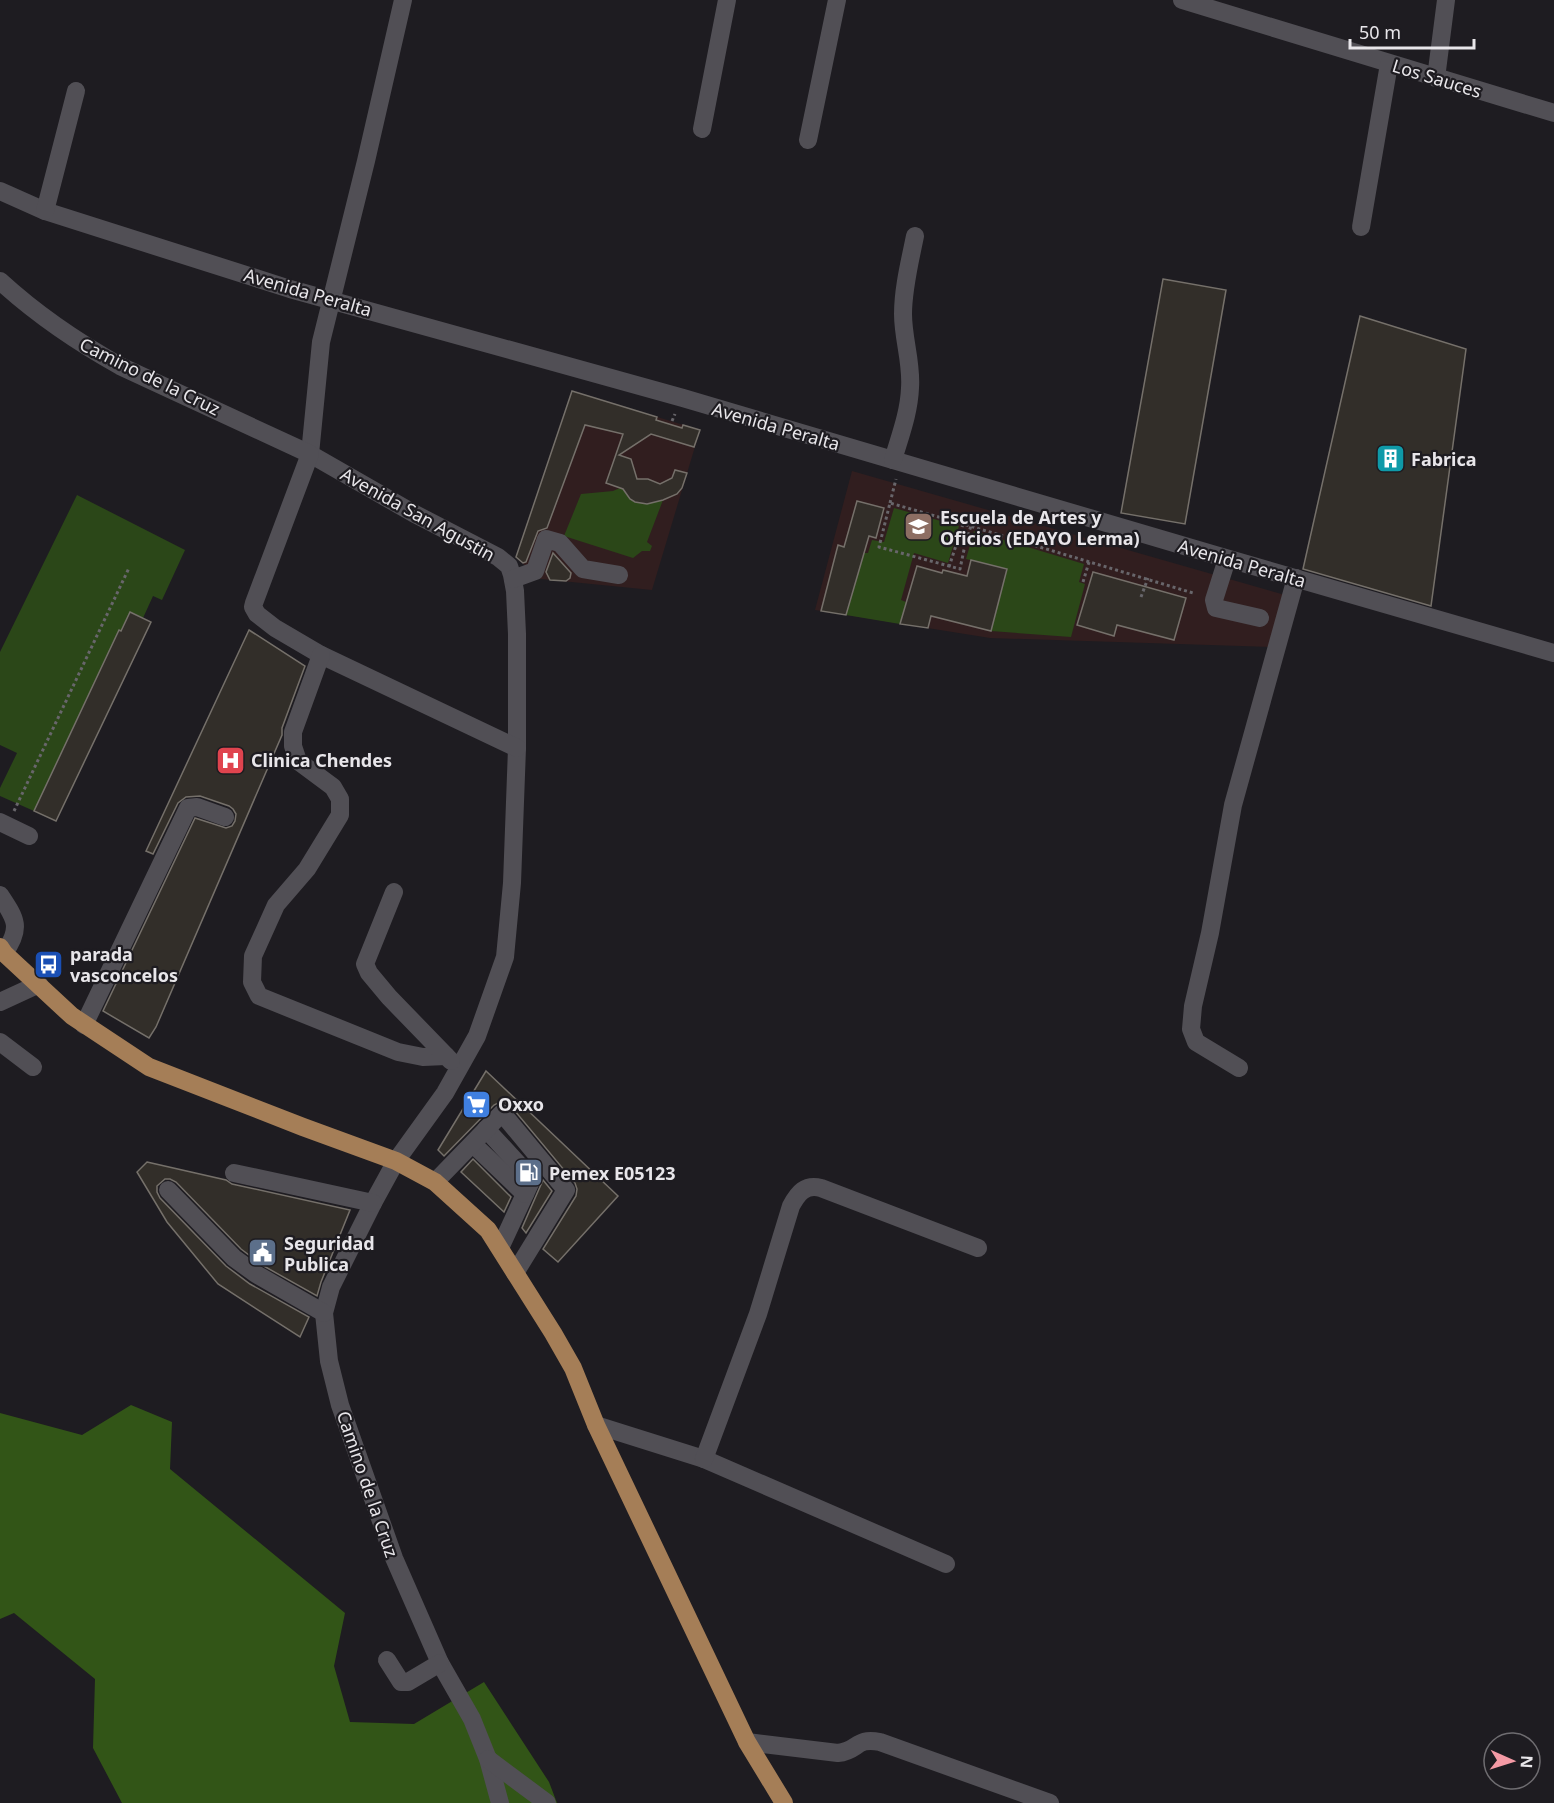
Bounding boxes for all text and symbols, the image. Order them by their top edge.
scale bar [1350,12,1474,50]
text: 50 m [1359,20,1401,44]
street label: Los Sauces [1389,53,1485,103]
street label: Avenida Peralta [241,262,375,322]
street label: Camino de la Cruz [76,332,224,420]
street label: Avenida Peralta [709,396,843,456]
building icon: Fabrica [1374,443,1406,475]
place label: Fabrica [1411,447,1477,471]
street label: Avenida San Agustin [337,462,499,566]
place label: Escuela de Artes y Oficios (EDAYO Lerma) [940,505,1140,550]
school or university icon: Escuela de Artes y Oficios (EDAYO Lerma) [903,511,935,543]
street label: Avenida Peralta [1175,533,1309,593]
hospital icon: Clinica Chendes [214,744,246,776]
place label: Clinica Chendes [251,748,392,772]
place label: parada vasconcelos [70,942,178,987]
bus stop icon: parada vasconcelos [33,948,65,980]
supermarket icon: Oxxo [461,1088,493,1120]
place label: Oxxo [498,1092,544,1116]
fuel station icon: Pemex E05123 [512,1157,544,1189]
place label: Pemex E05123 [549,1161,676,1185]
place label: Seguridad Publica [284,1231,375,1276]
public building icon: Seguridad Publica [247,1237,279,1269]
street label: Camino de la Cruz [332,1408,404,1560]
north arrow [1482,1731,1542,1791]
text: N [1516,1755,1538,1769]

